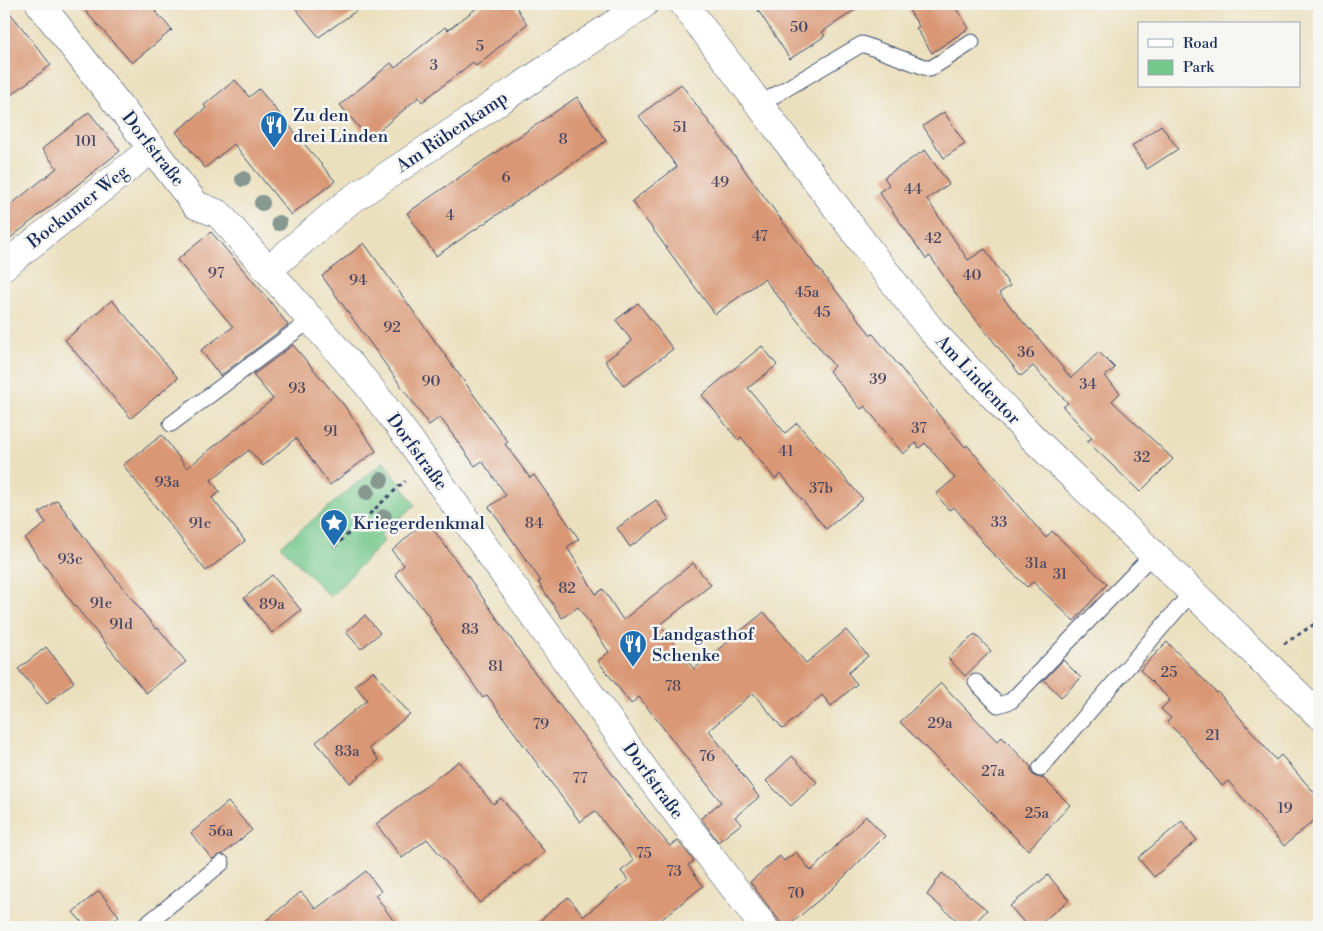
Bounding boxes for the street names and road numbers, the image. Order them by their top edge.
street label: Am Rübenkamp [391,86,512,178]
street label: Dorfstraße [116,107,190,191]
street label: Bockumer Weg [22,160,134,254]
street label: Am Lindentor [930,330,1026,430]
street label: Dorfstraße [381,409,453,495]
street label: Dorfstraße [617,738,689,824]

